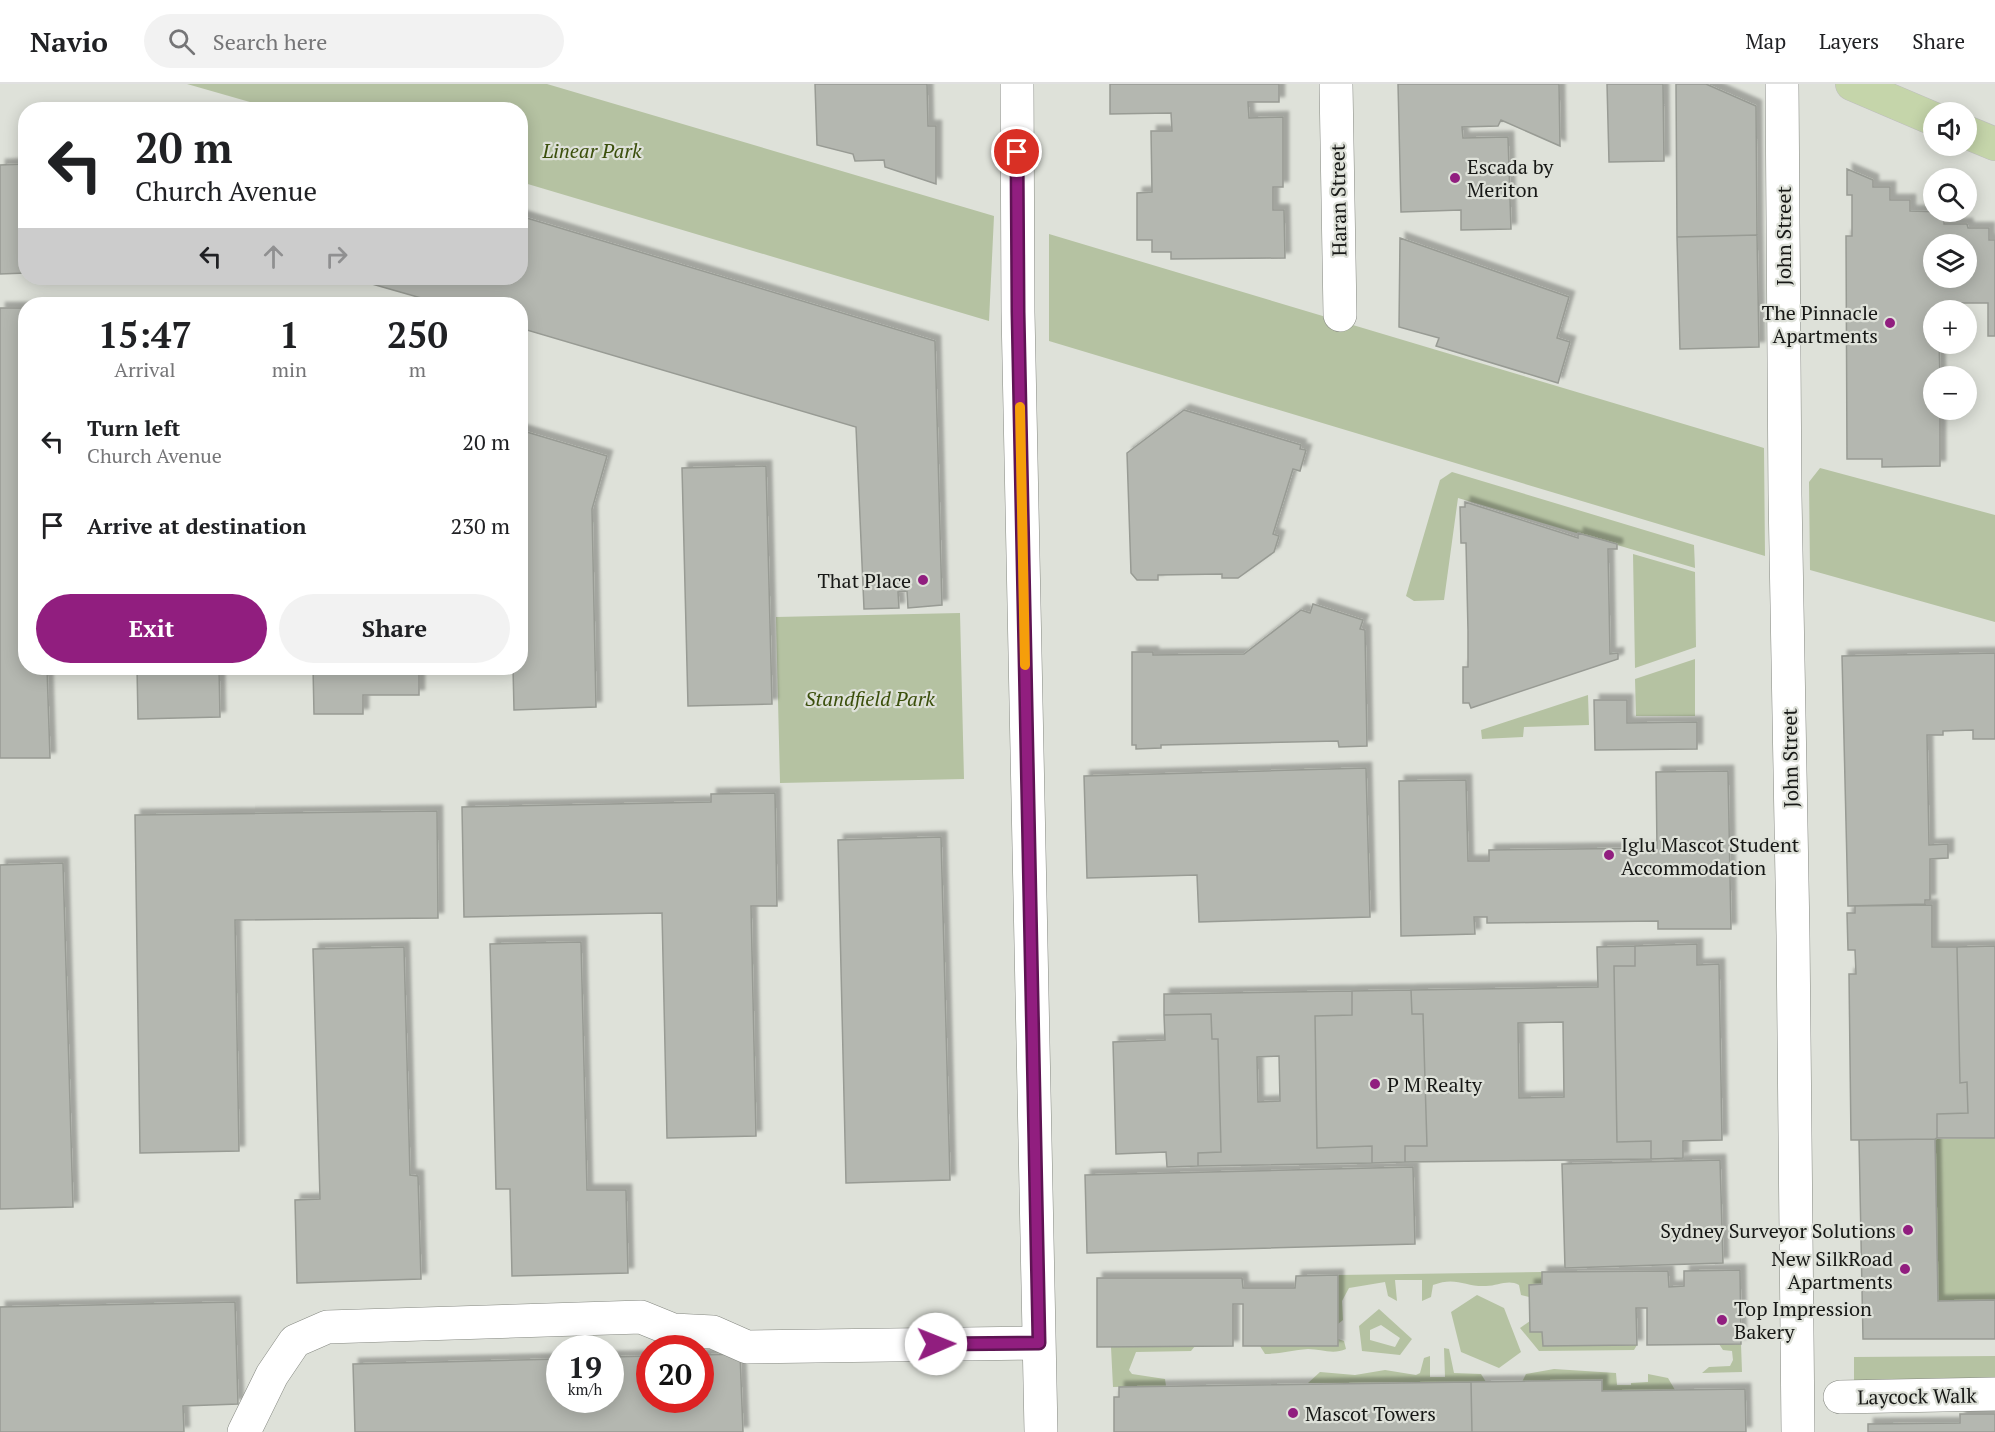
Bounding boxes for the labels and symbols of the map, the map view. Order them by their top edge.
pin [991,126,1042,177]
park label: Linear Park [541,137,642,164]
street label: Haran Street [1324,143,1352,257]
place label: Escada by Meriton [1467,153,1554,203]
marker: Escada by Meriton [1448,171,1462,185]
street label: John Street [1770,186,1797,286]
place label: The Pinnacle Apartments [1762,299,1878,349]
marker: The Pinnacle Apartments [1883,316,1897,330]
place label: That Place [817,567,911,594]
marker: That Place [916,573,930,587]
park label: Standfield Park [805,685,935,712]
street label: John Street [1776,707,1804,808]
place label: Iglu Mascot Student Accommodation [1621,831,1800,881]
marker: Iglu Mascot Student Accommodation [1602,848,1616,862]
place label: P M Realty [1387,1071,1483,1098]
marker: P M Realty [1368,1077,1382,1091]
place label: Sydney Surveyor Solutions [1660,1217,1896,1244]
marker: Sydney Surveyor Solutions [1901,1223,1915,1237]
place label: New SilkRoad Apartments [1771,1245,1893,1295]
marker: New SilkRoad Apartments [1898,1262,1912,1276]
place label: Top Impression Bakery [1734,1295,1872,1345]
position arrow [904,1312,968,1376]
marker: Top Impression Bakery [1715,1313,1729,1327]
speed limit sign: 20 [636,1335,714,1413]
street label: Laycock Walk [1857,1381,1977,1411]
place label: Mascot Towers [1305,1400,1436,1427]
marker: Mascot Towers [1286,1406,1300,1420]

